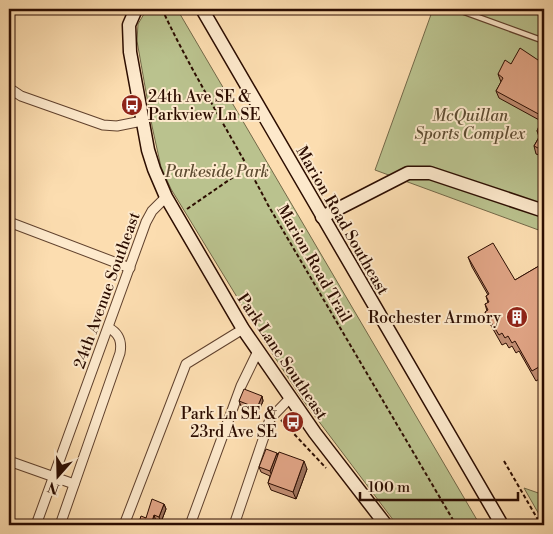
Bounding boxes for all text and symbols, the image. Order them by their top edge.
place label: 24th Ave SE & Parkview Ln SE [148,87,261,125]
bus stop icon: 24th Ave SE & Parkview Ln SE [120,93,144,117]
park label: McQuillan Sports Complex [414,106,526,144]
street label: Marion Road Southeast [291,142,393,299]
park label: Parkeside Park [164,162,269,182]
street label: Marion Road Trail [272,201,356,326]
street label: 24th Avenue Southeast [69,209,145,371]
street label: Park Lane Southeast [233,290,332,424]
building icon: Rochester Armory [505,305,529,329]
place label: Rochester Armory [368,308,501,328]
place label: Park Ln SE & 23rd Ave SE [181,404,277,442]
bus stop icon: Park Ln SE & 23rd Ave SE [281,410,305,434]
north arrow [32,452,82,502]
scale bar [360,469,518,501]
text: N [46,477,62,498]
text: 100 m [368,478,410,497]

